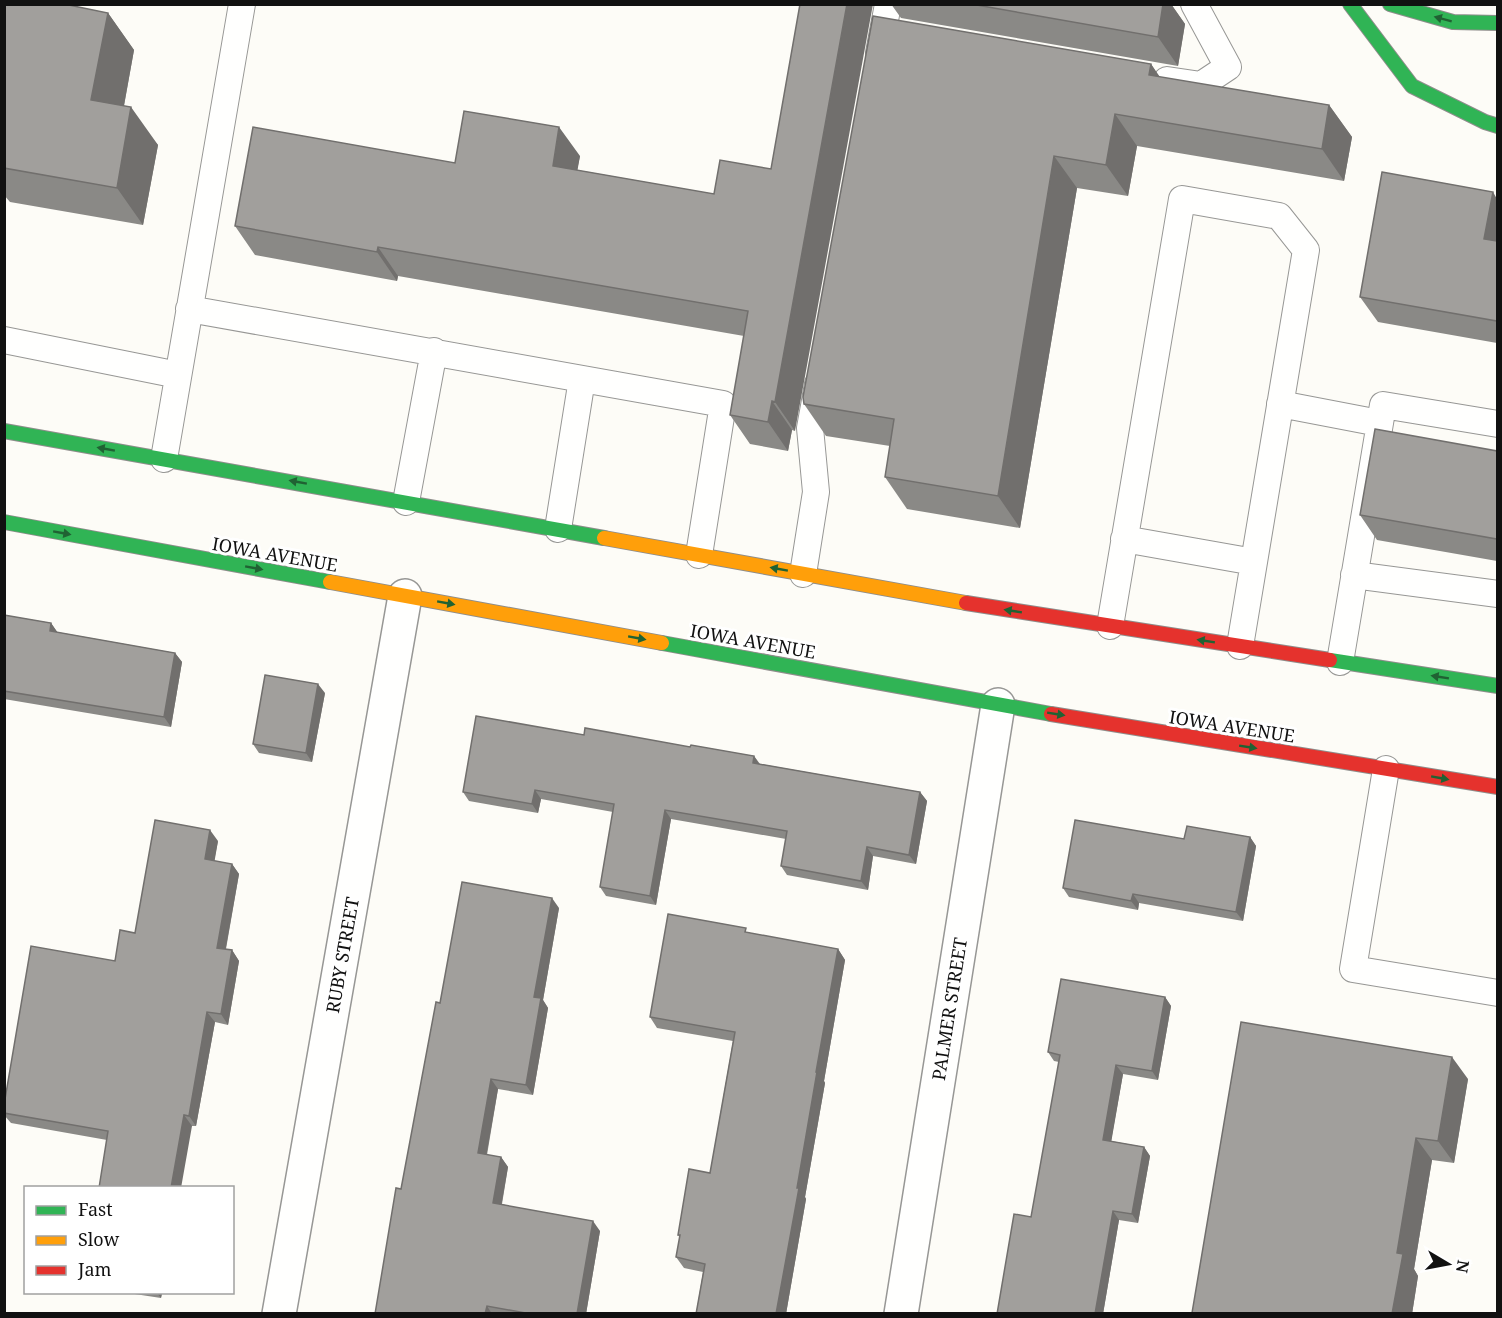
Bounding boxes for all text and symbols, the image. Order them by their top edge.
one-way arrow [1434,14,1452,23]
one-way arrow [96,444,115,453]
one-way arrow [288,478,307,487]
one-way arrow [53,529,72,538]
street label: IOWA AVENUE [210,531,340,577]
one-way arrow [244,564,263,573]
one-way arrow [770,564,789,573]
one-way arrow [436,599,455,608]
one-way arrow [1003,606,1022,615]
street label: IOWA AVENUE [688,618,818,664]
one-way arrow [628,634,647,643]
one-way arrow [1196,636,1215,645]
one-way arrow [1430,673,1449,682]
street label: IOWA AVENUE [1167,704,1297,748]
one-way arrow [1046,710,1065,719]
one-way arrow [1239,742,1258,751]
one-way arrow [1431,773,1450,782]
street label: RUBY STREET [320,895,364,1015]
street label: PALMER STREET [926,936,972,1082]
legend [24,1186,234,1294]
text: Fast [78,1197,113,1221]
text: Slow [78,1227,120,1251]
north arrow [1418,1234,1478,1294]
text: Jam [77,1257,112,1281]
text: N [1451,1258,1475,1275]

